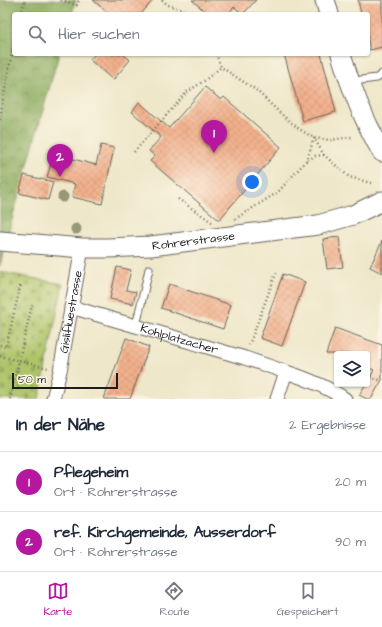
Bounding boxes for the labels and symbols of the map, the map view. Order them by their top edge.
pin: 1 [201,120,227,153]
pin: 2 [47,144,73,177]
your location [242,172,262,192]
street label: Rohrerstrasse [151,227,236,254]
street label: Gislifluestrasse [55,269,86,354]
street label: Kohlplatzacher [139,319,221,358]
scale bar [12,371,118,390]

